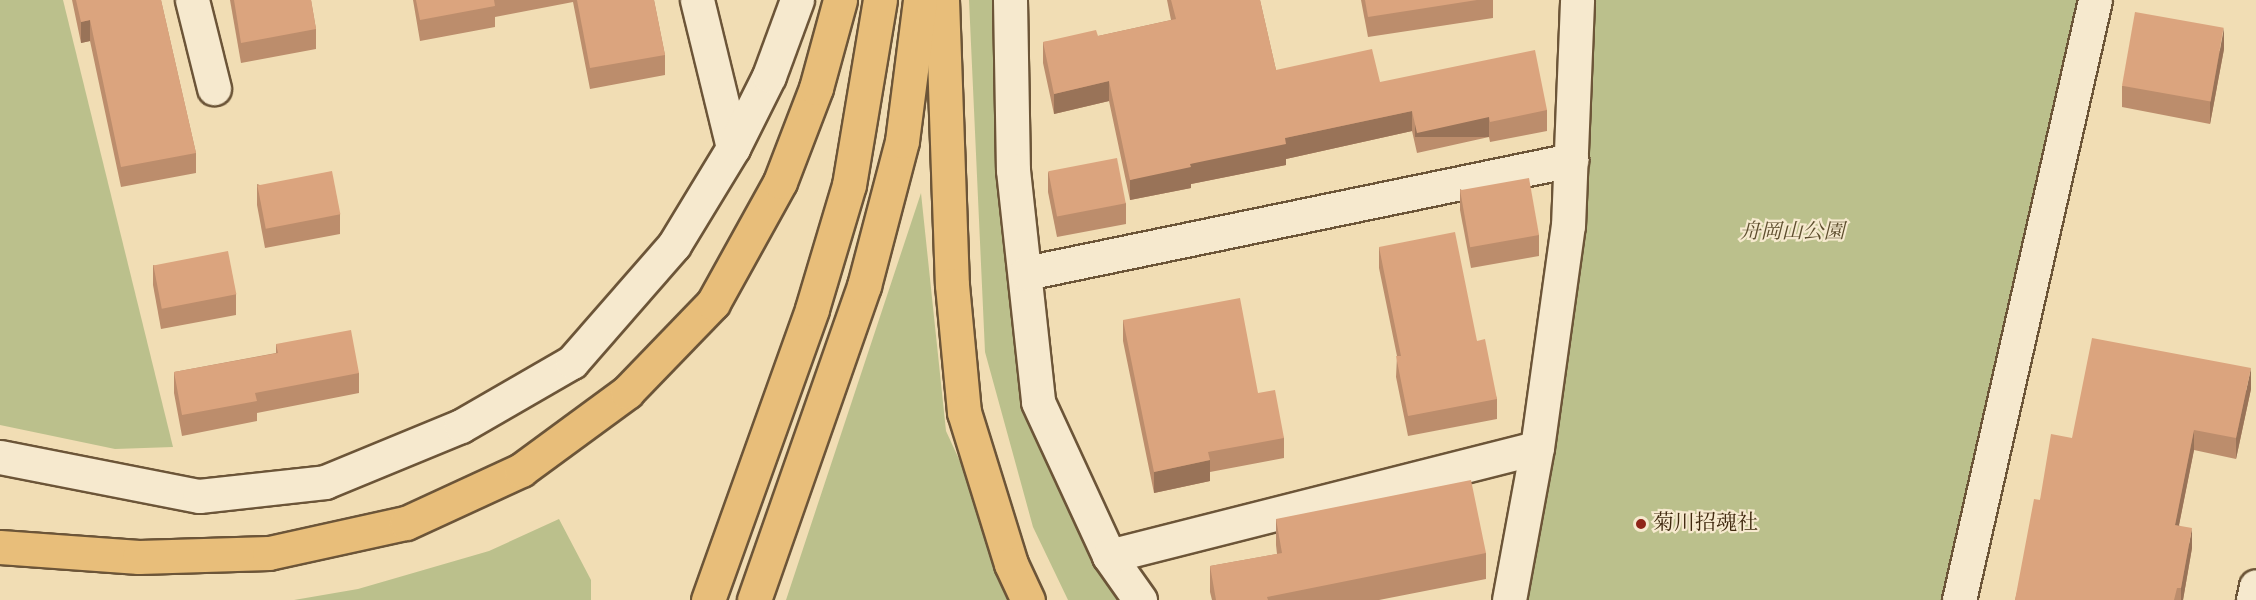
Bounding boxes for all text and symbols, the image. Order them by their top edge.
park label: 舟岡山公園 [1740,220,1844,246]
place label: 菊川招魂社 [1653,511,1758,537]
marker: 菊川招魂社 [1634,517,1648,531]

